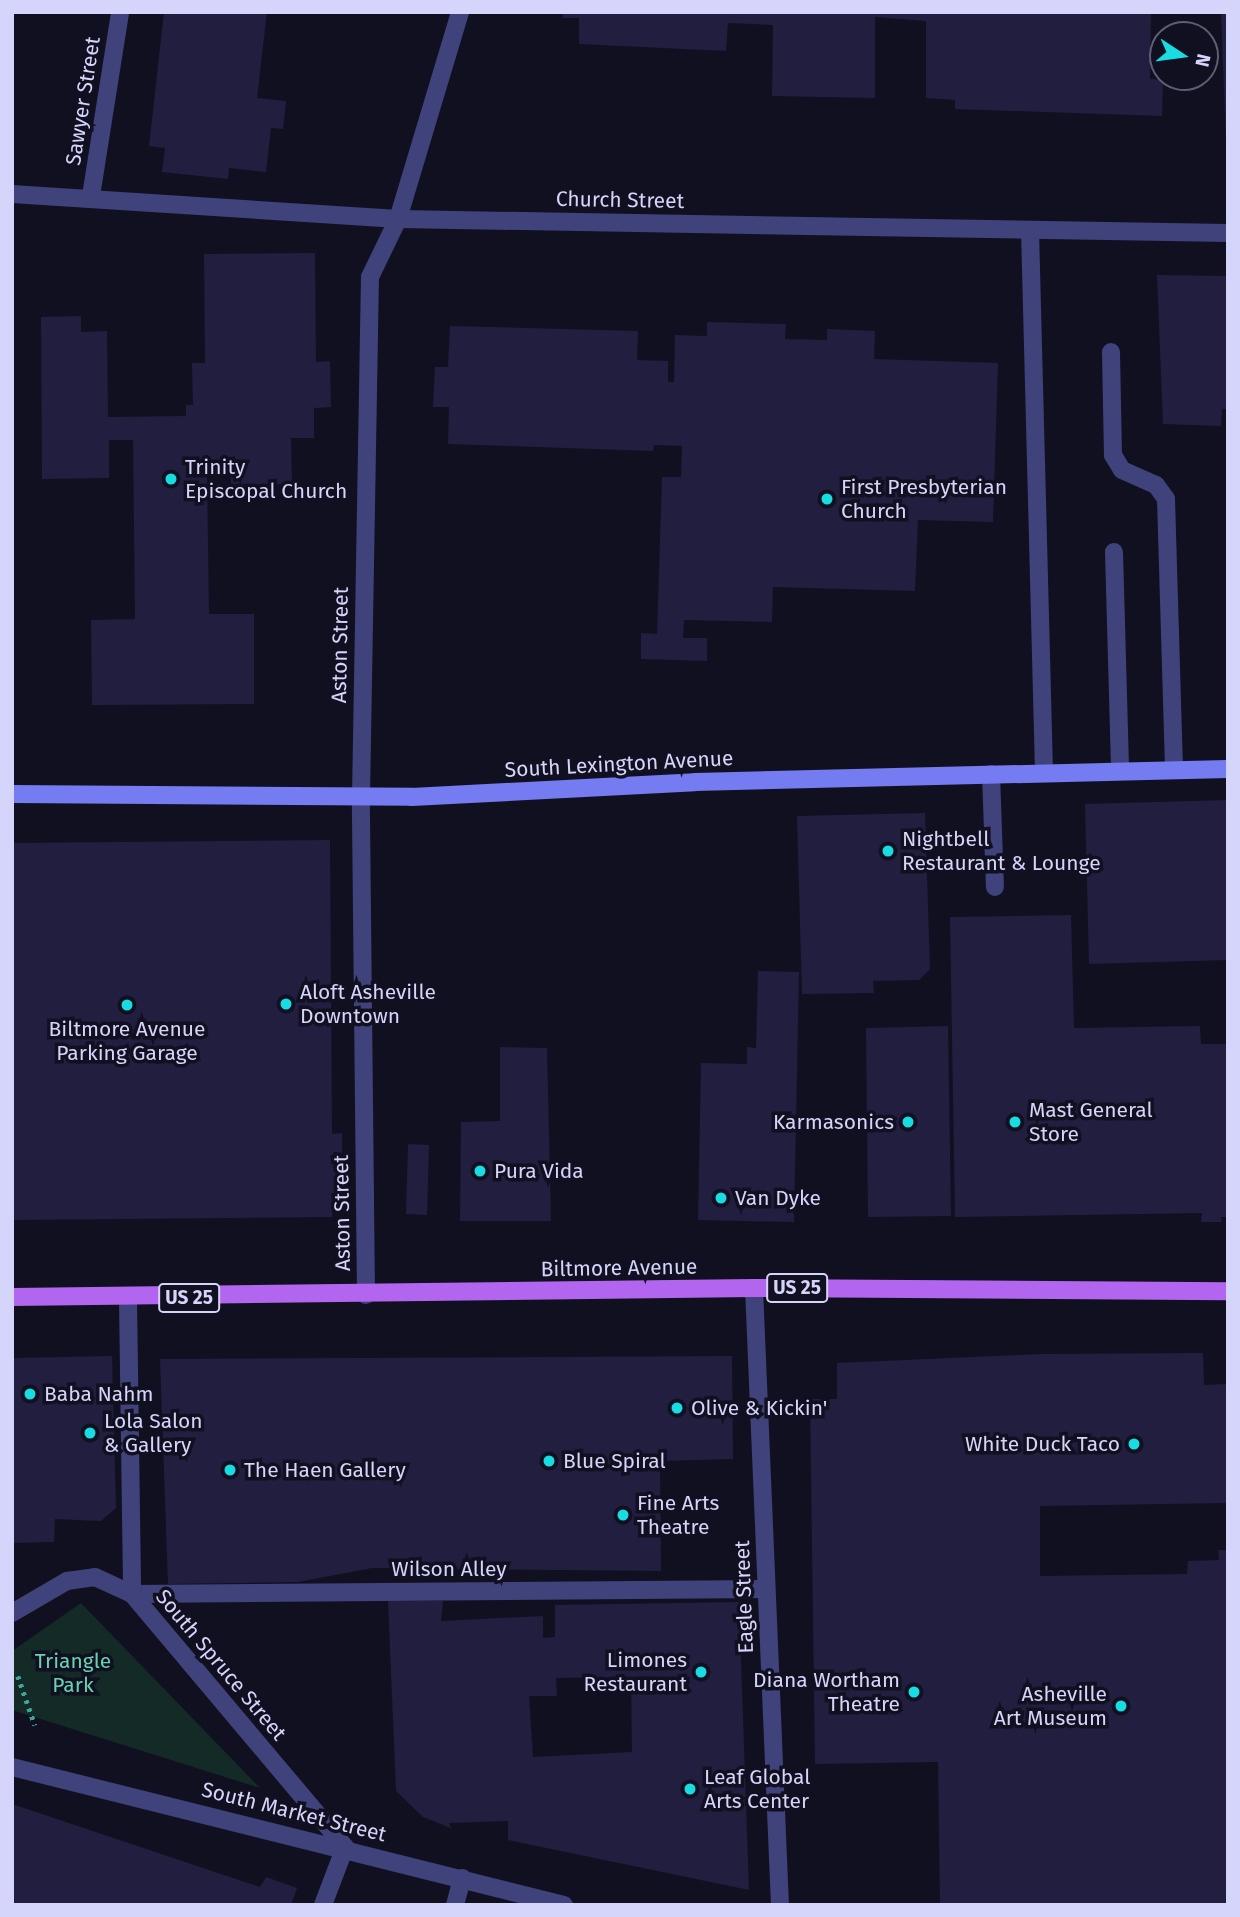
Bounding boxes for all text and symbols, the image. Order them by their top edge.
north arrow [1149,21,1219,91]
street label: Sawyer Street [60,35,106,167]
text: N [1190,52,1216,69]
street label: Church Street [556,186,684,214]
place label: Trinity Episcopal Church [185,454,347,504]
marker: Trinity Episcopal Church [163,471,179,487]
place label: First Presbyterian Church [841,474,1007,524]
marker: First Presbyterian Church [819,491,835,507]
street label: Aston Street [326,587,354,703]
street label: South Lexington Avenue [504,745,734,783]
place label: Nightbell Restaurant & Lounge [902,826,1101,876]
marker: Nightbell Restaurant & Lounge [880,843,896,859]
place label: Aloft Asheville Downtown [300,979,436,1029]
marker: Aloft Asheville Downtown [278,996,294,1012]
marker: Biltmore Avenue Parking Garage [119,997,135,1013]
place label: Biltmore Avenue Parking Garage [49,1016,205,1066]
place label: Mast General Store [1029,1097,1153,1147]
place label: Karmasonics [773,1109,894,1135]
marker: Karmasonics [900,1114,916,1130]
marker: Mast General Store [1007,1114,1023,1130]
street label: Aston Street [328,1155,356,1271]
place label: Pura Vida [494,1158,584,1184]
marker: Pura Vida [472,1163,488,1179]
place label: Van Dyke [735,1185,821,1211]
marker: Van Dyke [713,1190,729,1206]
street label: Biltmore Avenue [540,1254,698,1282]
road number: US 25 [766,1272,828,1304]
road number: US 25 [158,1282,220,1314]
place label: Baba Nahm [44,1381,154,1407]
marker: Baba Nahm [22,1386,38,1402]
place label: Olive & Kickin' [691,1395,827,1421]
marker: Olive & Kickin' [669,1400,685,1416]
place label: Lola Salon & Gallery [104,1408,203,1458]
marker: Lola Salon & Gallery [82,1425,98,1441]
place label: White Duck Taco [965,1431,1120,1457]
marker: White Duck Taco [1126,1436,1142,1452]
place label: Blue Spiral [563,1448,666,1474]
marker: Blue Spiral [541,1453,557,1469]
place label: The Haen Gallery [244,1457,406,1483]
marker: The Haen Gallery [222,1462,238,1478]
place label: Fine Arts Theatre [637,1490,719,1540]
marker: Fine Arts Theatre [615,1507,631,1523]
street label: Eagle Street [729,1540,759,1654]
street label: Wilson Alley [391,1556,507,1582]
street label: South Spruce Street [151,1584,291,1746]
place label: Limones Restaurant [584,1647,687,1697]
park label: Triangle Park [35,1648,111,1698]
marker: Limones Restaurant [693,1664,709,1680]
place label: Diana Wortham Theatre [753,1667,900,1717]
place label: Asheville Art Museum [994,1681,1107,1731]
marker: Diana Wortham Theatre [906,1684,922,1700]
marker: Asheville Art Museum [1113,1698,1129,1714]
place label: Leaf Global Arts Center [704,1764,810,1814]
street label: South Market Street [199,1777,389,1847]
marker: Leaf Global Arts Center [682,1781,698,1797]

